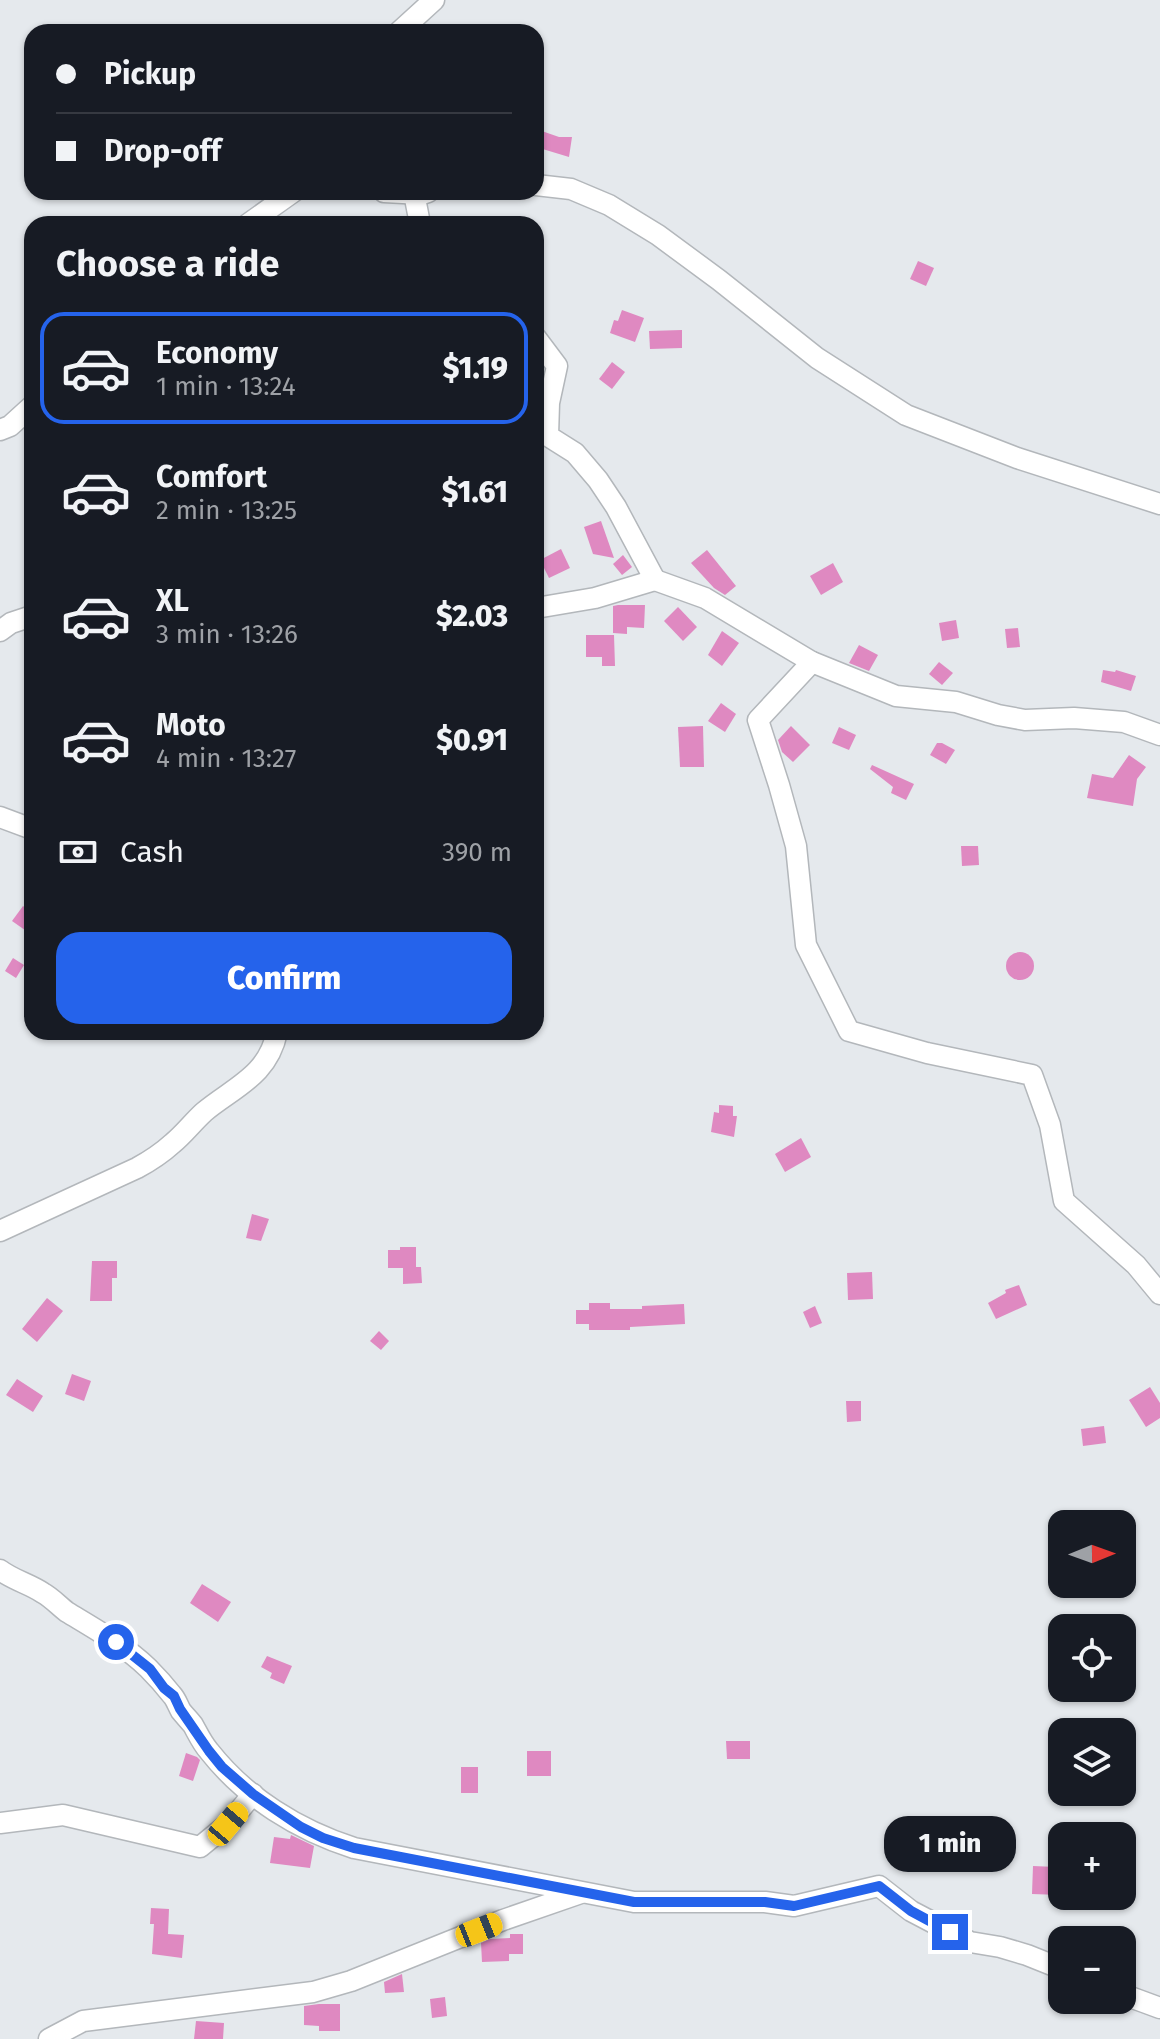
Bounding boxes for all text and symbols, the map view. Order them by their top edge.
text: Pickup [104,56,196,92]
text: Drop-off [104,133,221,169]
text: Choose a ride [56,242,279,286]
icon: car [60,332,132,404]
text: Economy [156,335,278,371]
text: $1.19 [443,350,508,386]
text: 1 min · 13:24 [156,371,296,402]
icon: car [60,456,132,528]
text: Comfort [156,459,267,495]
text: $1.61 [442,474,508,510]
text: 2 min · 13:25 [156,495,297,526]
icon: car [60,580,132,652]
text: XL [156,583,189,619]
text: $2.03 [436,598,508,634]
text: 3 min · 13:26 [156,619,298,650]
icon: car [60,704,132,776]
text: Moto [156,707,226,743]
text: $0.91 [436,722,508,758]
text: 4 min · 13:27 [156,743,296,774]
icon: cash [56,830,100,874]
text: Cash [120,834,184,870]
text: 390 m [442,837,512,868]
button: Confirm [56,932,512,1024]
north arrow [1048,1510,1136,1598]
map controls [1048,1510,1136,2014]
button: locate [1048,1614,1136,1702]
route start [98,1624,134,1660]
button: layers [1048,1718,1136,1806]
car [203,1798,253,1850]
callout: 1 min [884,1816,1016,1872]
button: + [1048,1822,1136,1910]
text: 1 min [919,1828,981,1859]
car [452,1910,506,1950]
route end [932,1914,968,1950]
button: − [1048,1926,1136,2014]

